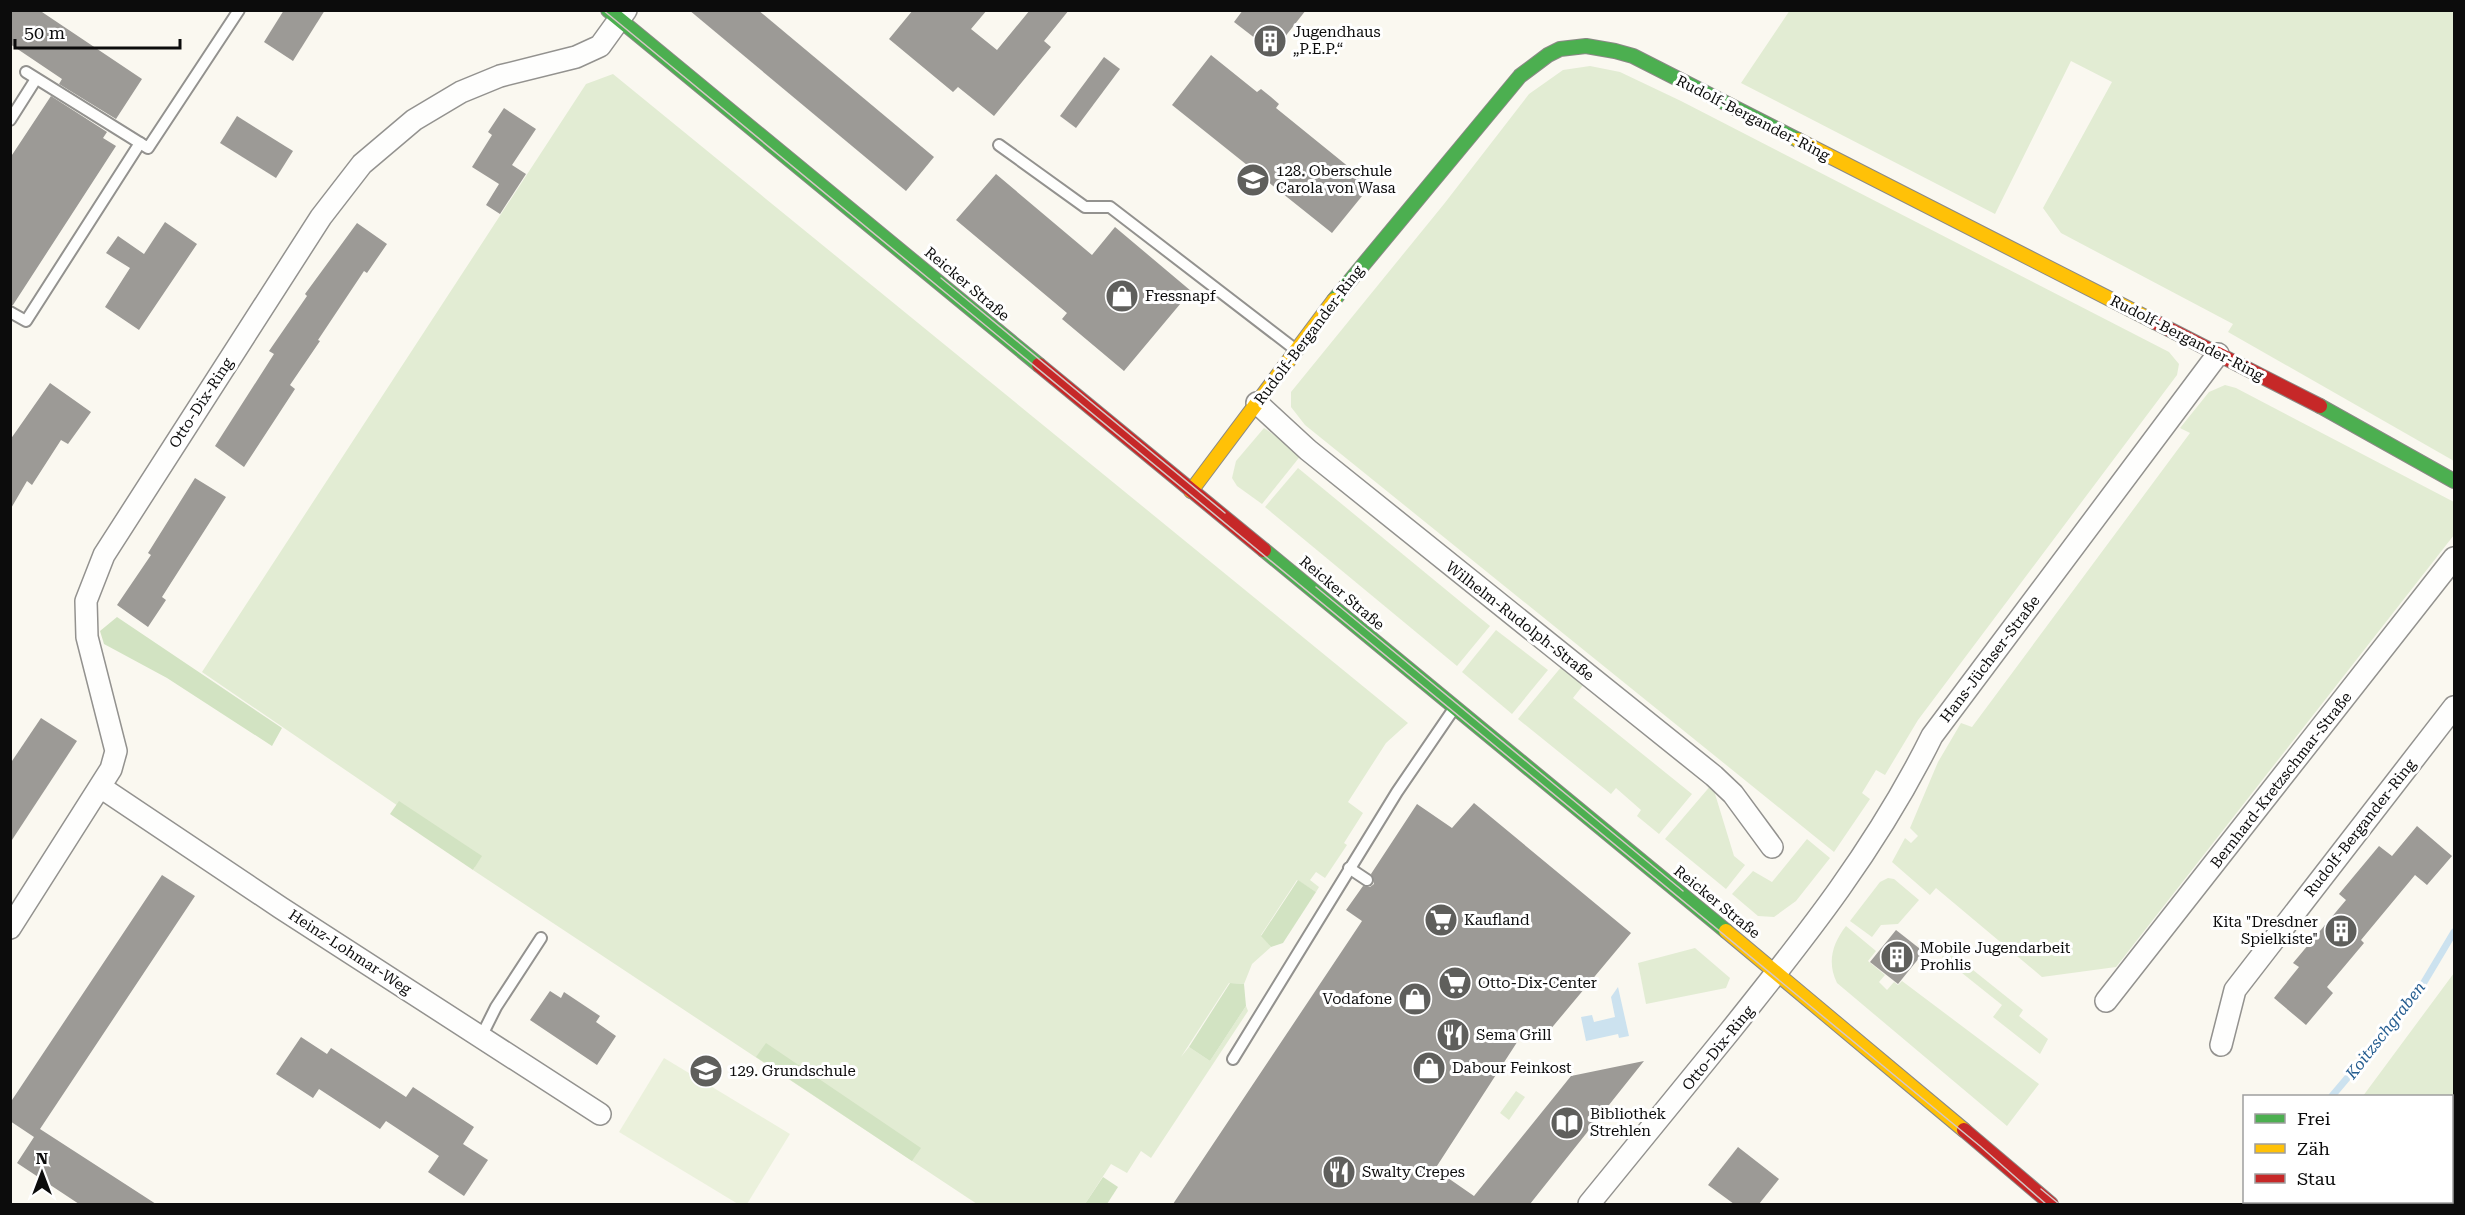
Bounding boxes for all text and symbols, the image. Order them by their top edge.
scale bar [15,12,180,50]
text: 50 m [24,22,65,43]
building icon: Jugendhaus „P.E.P.“ [1252,23,1288,59]
place label: Jugendhaus „P.E.P.“ [1293,23,1381,58]
street label: Rudolf-Bergander-Ring [1673,71,1833,165]
school or university icon: 128. Oberschule Carola von Wasa [1235,162,1271,198]
place label: 128. Oberschule Carola von Wasa [1276,162,1396,197]
street label: Reicker Straße [921,243,1013,325]
street label: Rudolf-Bergander-Ring [1251,261,1368,408]
shop icon: Fressnapf [1104,278,1140,314]
place label: Fressnapf [1145,287,1217,305]
street label: Rudolf-Bergander-Ring [2107,291,2267,385]
street label: Otto-Dix-Ring [165,354,237,451]
street label: Reicker Straße [1296,552,1388,634]
street label: Wilhelm-Rudolph-Straße [1442,558,1598,684]
street label: Hans-Jüchser-Straße [1936,592,2044,726]
street label: Bernhard-Kretzschmar-Straße [2207,688,2355,872]
street label: Rudolf-Bergander-Ring [2301,755,2420,900]
street label: Reicker Straße [1670,862,1764,942]
supermarket icon: Kaufland [1423,902,1459,938]
street label: Heinz-Lohmar-Weg [285,906,415,999]
place label: Kaufland [1464,911,1530,929]
place label: Kita "Dresdner Spielkiste" [2213,913,2318,948]
building icon: Kita "Dresdner Spielkiste" [2323,913,2359,949]
building icon: Mobile Jugendarbeit Prohlis [1879,939,1915,975]
place label: Mobile Jugendarbeit Prohlis [1920,939,2071,974]
supermarket icon: Otto-Dix-Center [1437,965,1473,1001]
place label: Otto-Dix-Center [1478,974,1597,992]
water label: Koitzschgraben [2341,978,2429,1083]
shop icon: Vodafone [1397,981,1433,1017]
place label: Vodafone [1322,990,1392,1008]
street label: Otto-Dix-Ring [1678,1002,1758,1094]
restaurant icon: Sema Grill [1435,1017,1471,1053]
place label: Sema Grill [1476,1026,1552,1044]
shop icon: Dabour Feinkost [1411,1050,1447,1086]
school or university icon: 129. Grundschule [688,1053,724,1089]
place label: Dabour Feinkost [1452,1059,1572,1077]
place label: 129. Grundschule [729,1062,856,1080]
legend [2243,1095,2453,1203]
library icon: Bibliothek Strehlen [1549,1105,1585,1141]
place label: Bibliothek Strehlen [1590,1105,1666,1140]
text: Frei [2297,1108,2331,1129]
text: Zäh [2297,1138,2330,1159]
north arrow [12,1143,72,1203]
text: N [36,1149,48,1168]
restaurant icon: Swalty Crepes [1321,1154,1357,1190]
place label: Swalty Crepes [1362,1163,1465,1181]
text: Stau [2297,1168,2336,1189]

